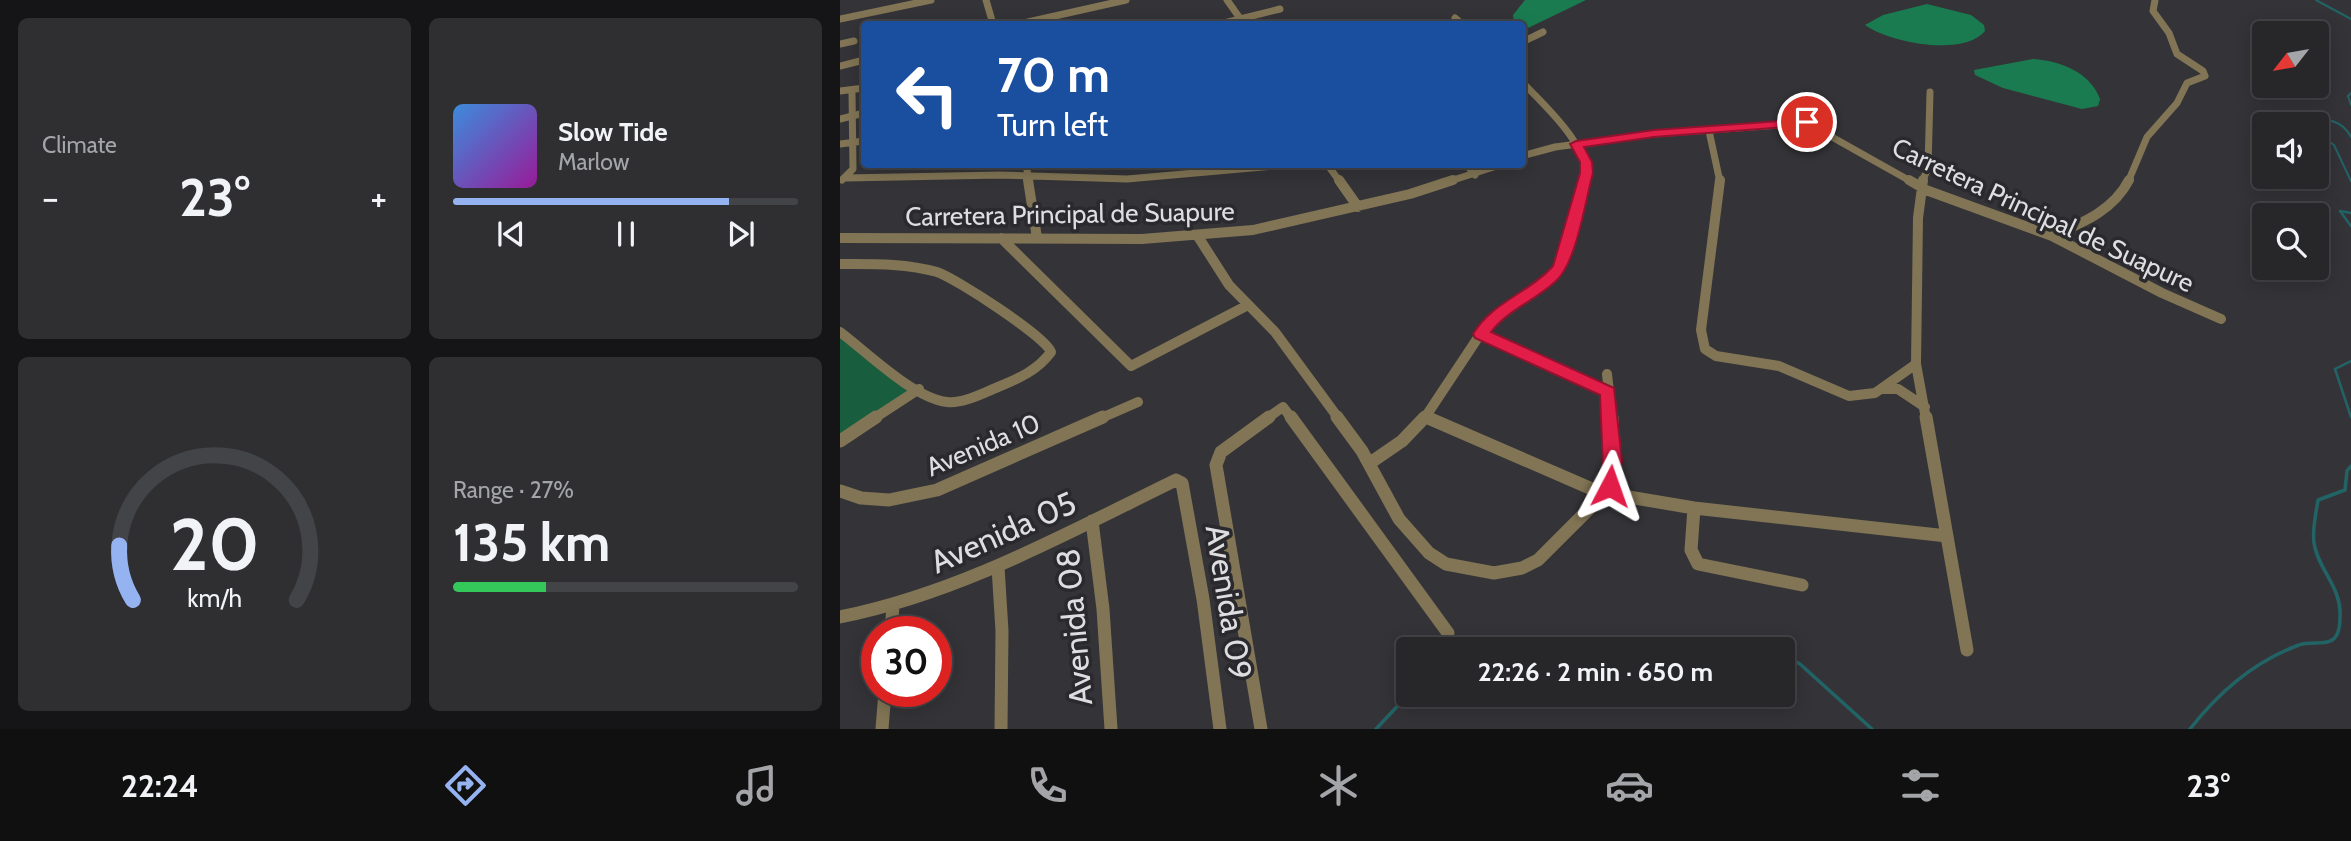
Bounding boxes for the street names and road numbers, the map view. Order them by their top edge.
street label: Carretera Principal de Suapure [1887,131,2199,299]
street label: Carretera Principal de Suapure [905,195,1235,233]
street label: Avenida 10 [921,407,1045,483]
street label: Avenida 05 [924,483,1082,581]
street label: Avenida 09 [1198,522,1260,682]
street label: Avenida 08 [1048,547,1100,707]

